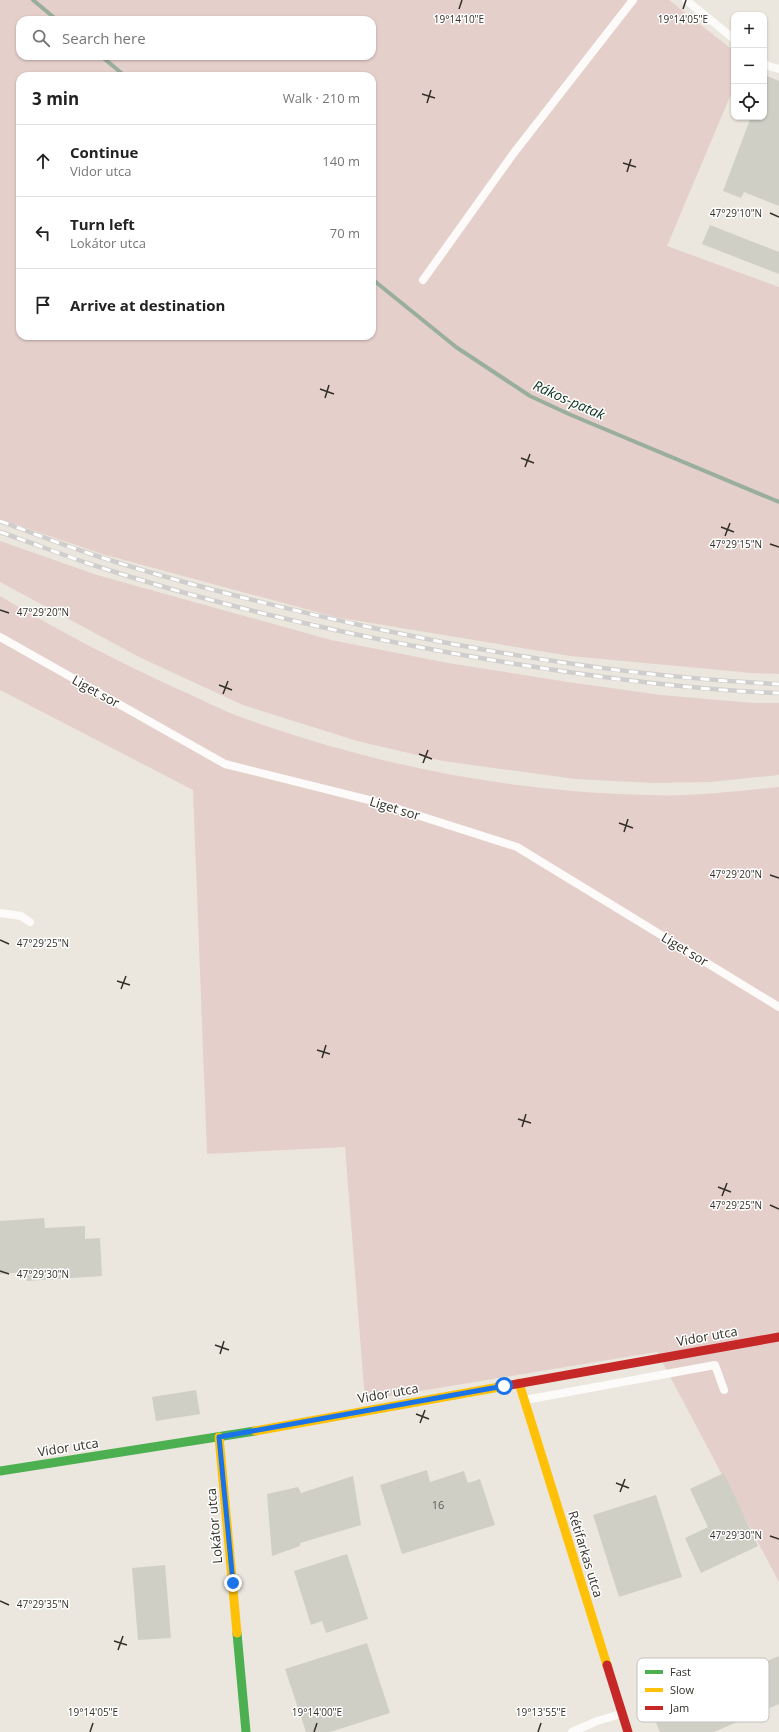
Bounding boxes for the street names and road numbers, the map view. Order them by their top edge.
street label: Liget sor [69,671,124,712]
street label: Liget sor [368,792,423,824]
street label: Liget sor [658,928,712,970]
street label: Vidor utca [675,1322,739,1350]
street label: Vidor utca [356,1379,420,1407]
street label: Vidor utca [36,1433,100,1461]
street label: Lokátor utca [202,1487,226,1565]
street label: Rétifarkas utca [564,1508,608,1600]

